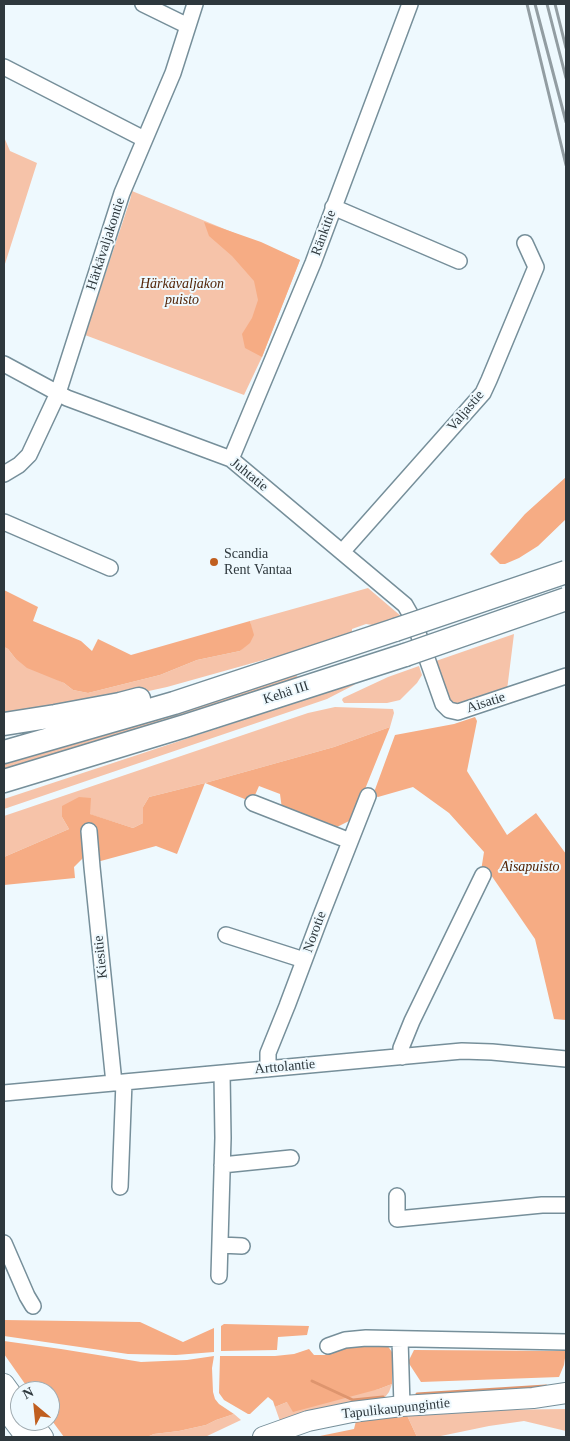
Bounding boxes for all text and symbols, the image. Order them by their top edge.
street label: Härkävaljakontie [83,196,129,292]
street label: Ränkitie [308,208,340,258]
park label: Härkävaljakon puisto [140,276,224,308]
street label: Valjastie [444,387,488,435]
street label: Juhtatie [227,455,271,495]
place label: Scandia Rent Vantaa [224,546,292,578]
marker: Scandia Rent Vantaa [208,556,220,568]
street label: Kehä III [261,678,311,708]
street label: Aisatie [465,689,507,717]
park label: Aisapuisto [500,859,560,875]
street label: Norotie [300,909,330,955]
street label: Kiesitie [90,934,112,980]
street label: Arttolantie [254,1056,316,1078]
north arrow [10,1381,60,1431]
text: N [20,1384,36,1402]
street label: Tapulikaupungintie [341,1395,451,1423]

